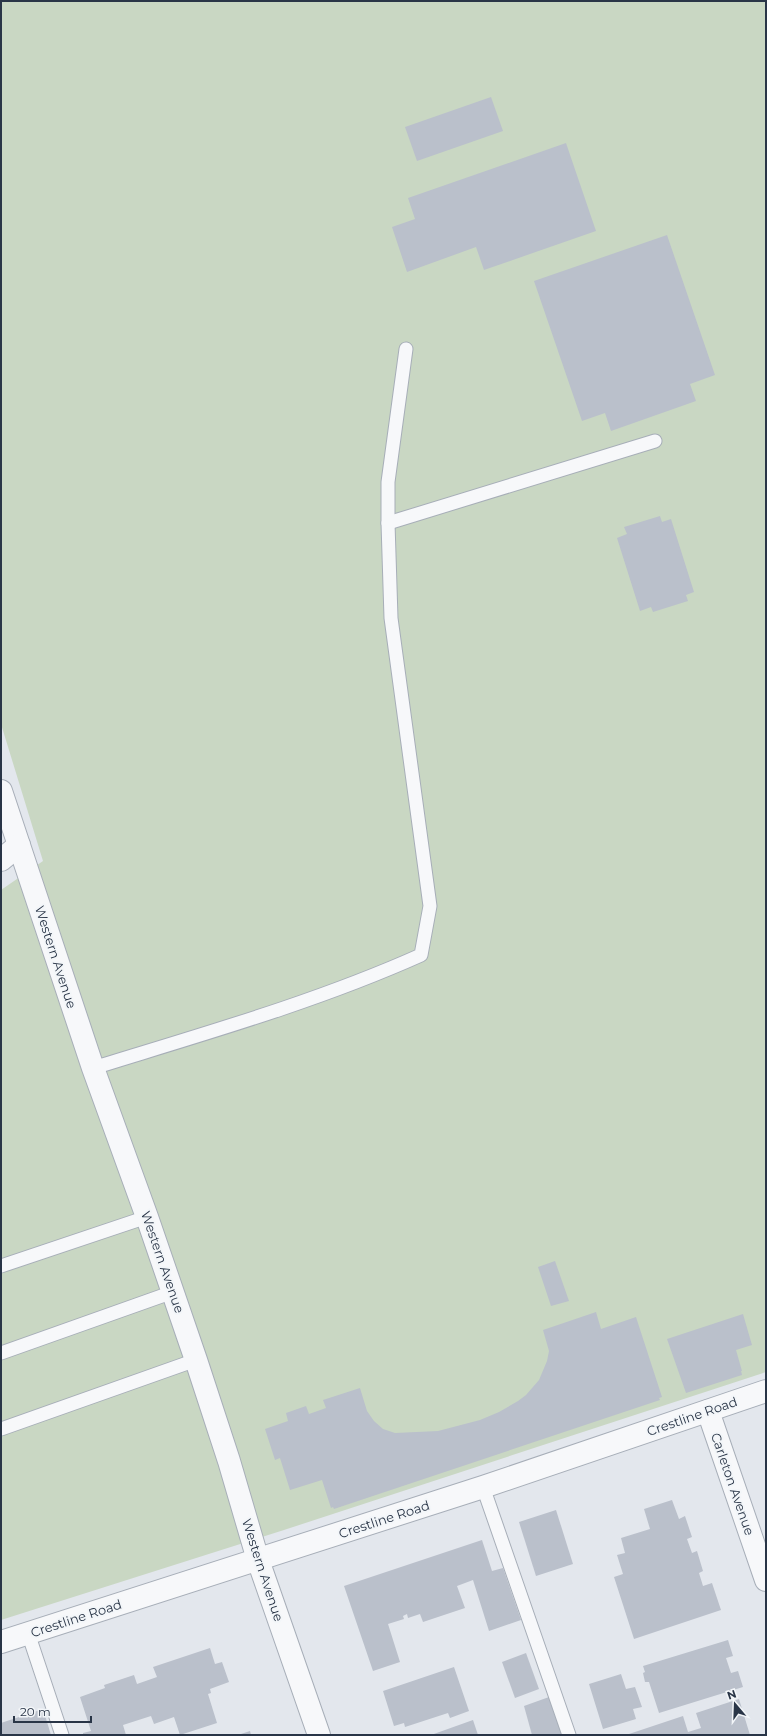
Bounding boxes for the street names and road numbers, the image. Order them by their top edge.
street label: Western Avenue [32,904,80,1011]
street label: Western Avenue [138,1209,188,1315]
street label: Crestline Road [645,1393,739,1439]
street label: Carleton Avenue [708,1430,758,1538]
street label: Crestline Road [336,1497,432,1541]
street label: Western Avenue [239,1517,287,1624]
street label: Crestline Road [28,1596,124,1640]

